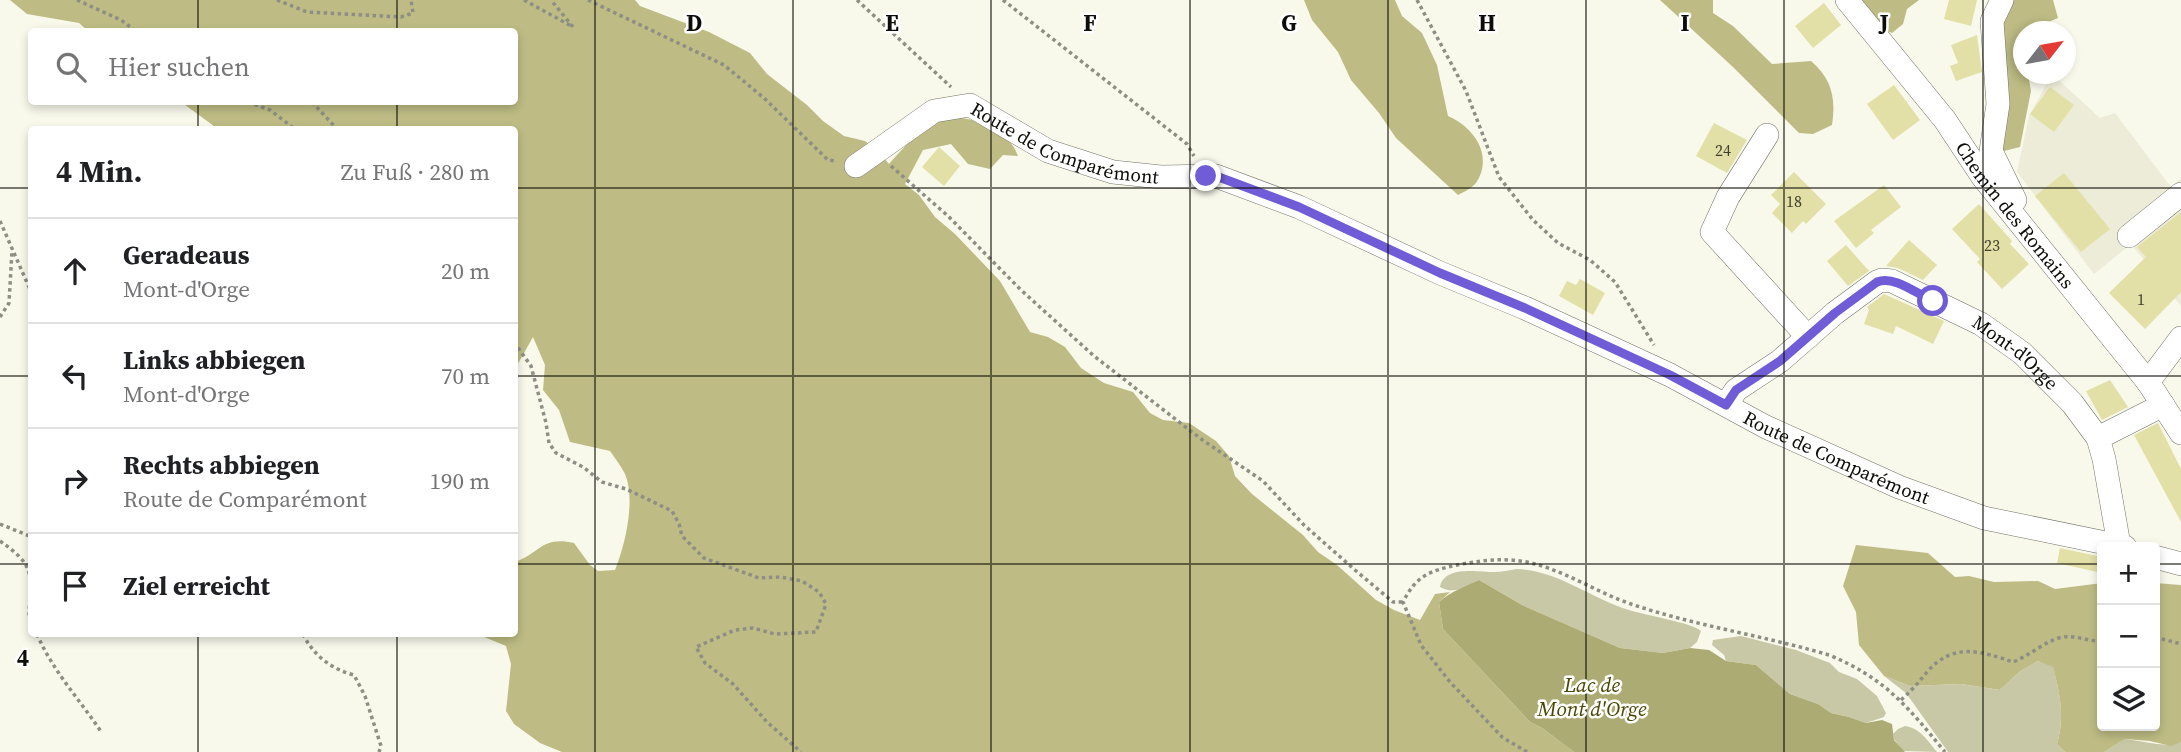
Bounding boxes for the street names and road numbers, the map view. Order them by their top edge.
street label: Route de Comparémont [966,96,1161,190]
street label: Chemin des Romains [1950,136,2081,294]
street label: Mont-d'Orge [1967,309,2064,395]
street label: Route de Comparémont [1739,404,1934,510]

